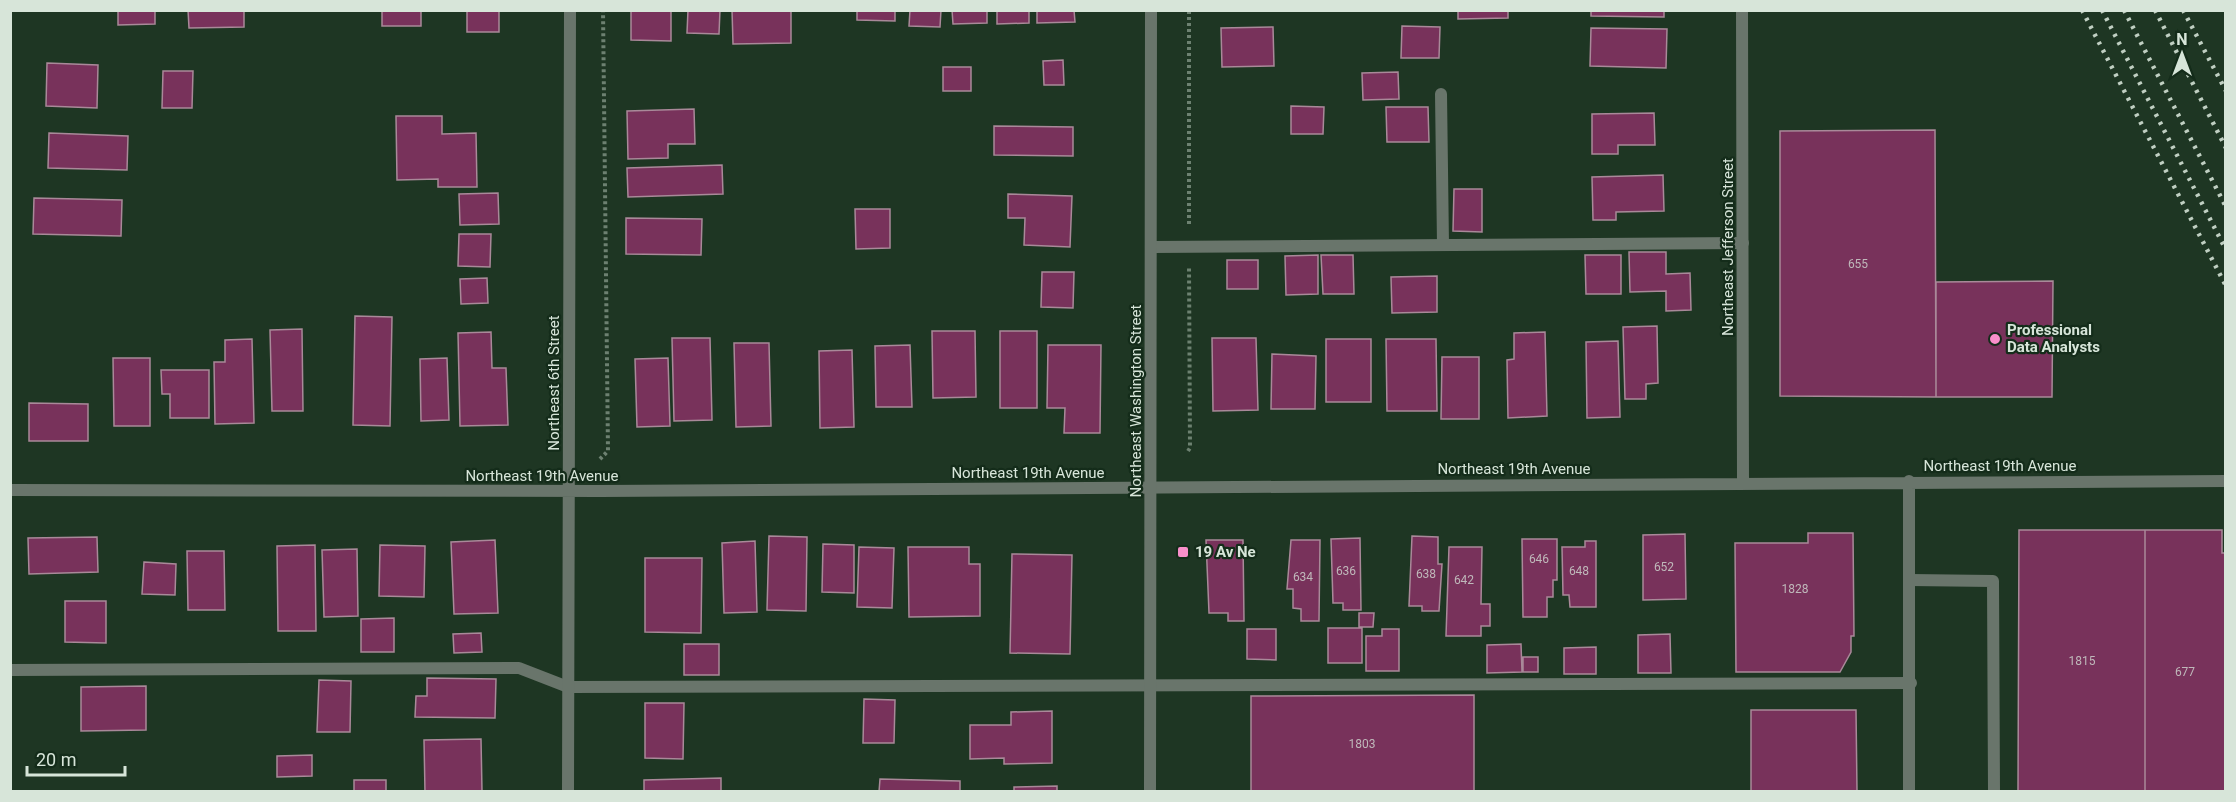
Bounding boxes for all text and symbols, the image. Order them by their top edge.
north arrow [2152,24,2212,84]
text: N [2176,30,2188,49]
street label: Northeast Jefferson Street [1719,158,1737,336]
house number: 655 [1848,257,1868,271]
street label: Northeast Washington Street [1127,304,1145,497]
street label: Northeast 6th Street [545,315,563,451]
place label: Professional Data Analysts [2007,321,2100,356]
marker: Professional Data Analysts [1988,332,2002,346]
street label: Northeast 19th Avenue [1923,457,2077,475]
street label: Northeast 19th Avenue [1437,460,1591,478]
street label: Northeast 19th Avenue [951,464,1105,482]
street label: Northeast 19th Avenue [465,467,619,485]
place label: 19 Av Ne [1195,543,1256,561]
marker: 19 Av Ne [1176,545,1190,559]
house number: 646 [1529,552,1549,566]
house number: 652 [1654,560,1674,574]
house number: 636 [1336,564,1356,578]
house number: 648 [1569,564,1589,578]
house number: 638 [1416,567,1436,581]
house number: 634 [1293,570,1313,584]
house number: 642 [1454,573,1474,587]
house number: 1828 [1782,582,1809,596]
house number: 1815 [2069,654,2096,668]
house number: 677 [2175,665,2195,679]
house number: 1803 [1349,737,1375,751]
scale bar [27,739,124,777]
text: 20 m [36,749,76,770]

